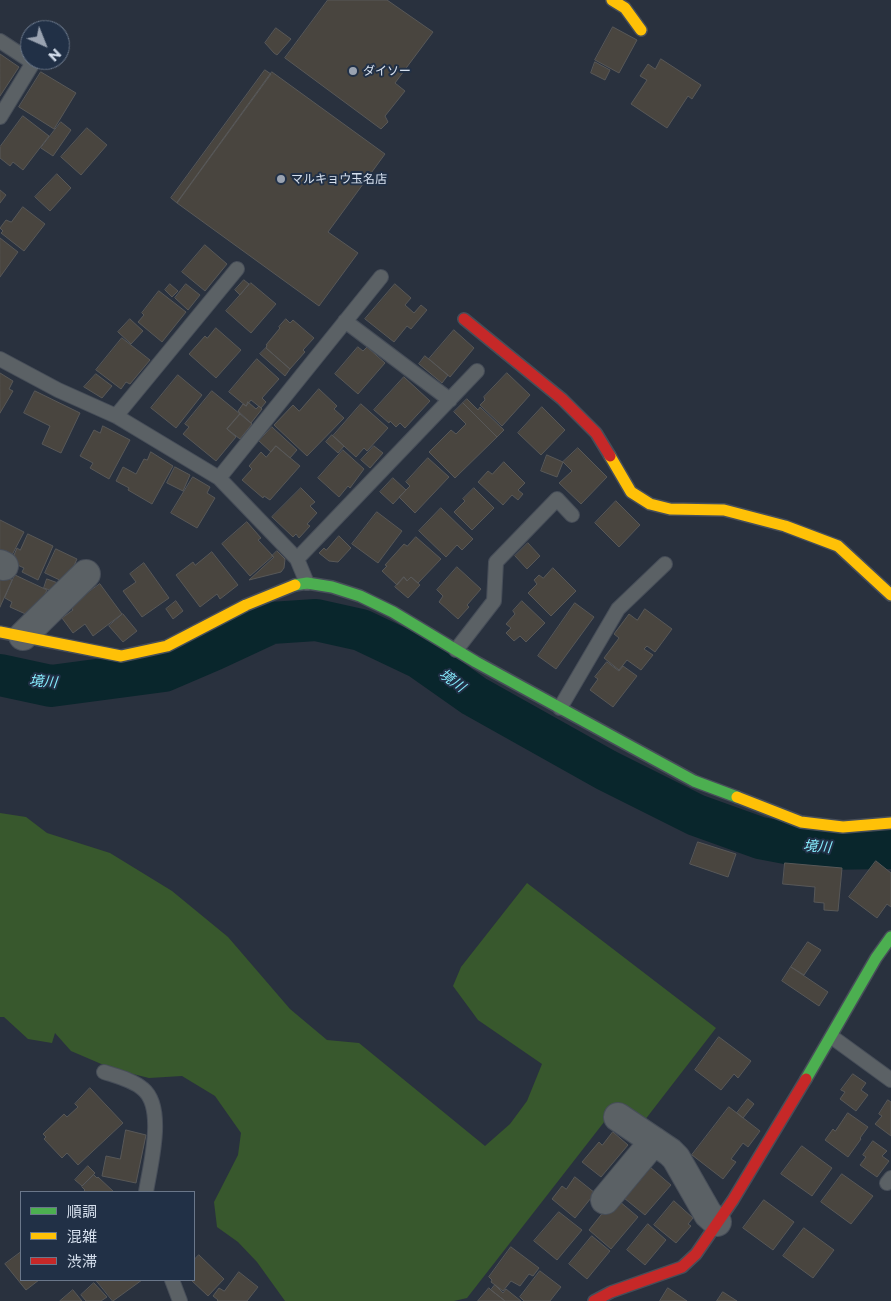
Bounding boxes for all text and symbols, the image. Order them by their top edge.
north arrow [20,20,70,70]
text: N [44,45,65,65]
place label: ダイソー [363,64,411,78]
marker: ダイソー [347,65,359,77]
place label: マルキョウ玉名店 [291,172,387,186]
marker: マルキョウ玉名店 [275,173,287,185]
water label: 境川 [436,666,468,696]
water label: 境川 [28,672,58,692]
water label: 境川 [802,837,832,857]
legend [20,1191,195,1281]
text: 順調 [67,1202,97,1221]
text: 混雑 [67,1227,97,1246]
text: 渋滞 [67,1252,97,1271]

